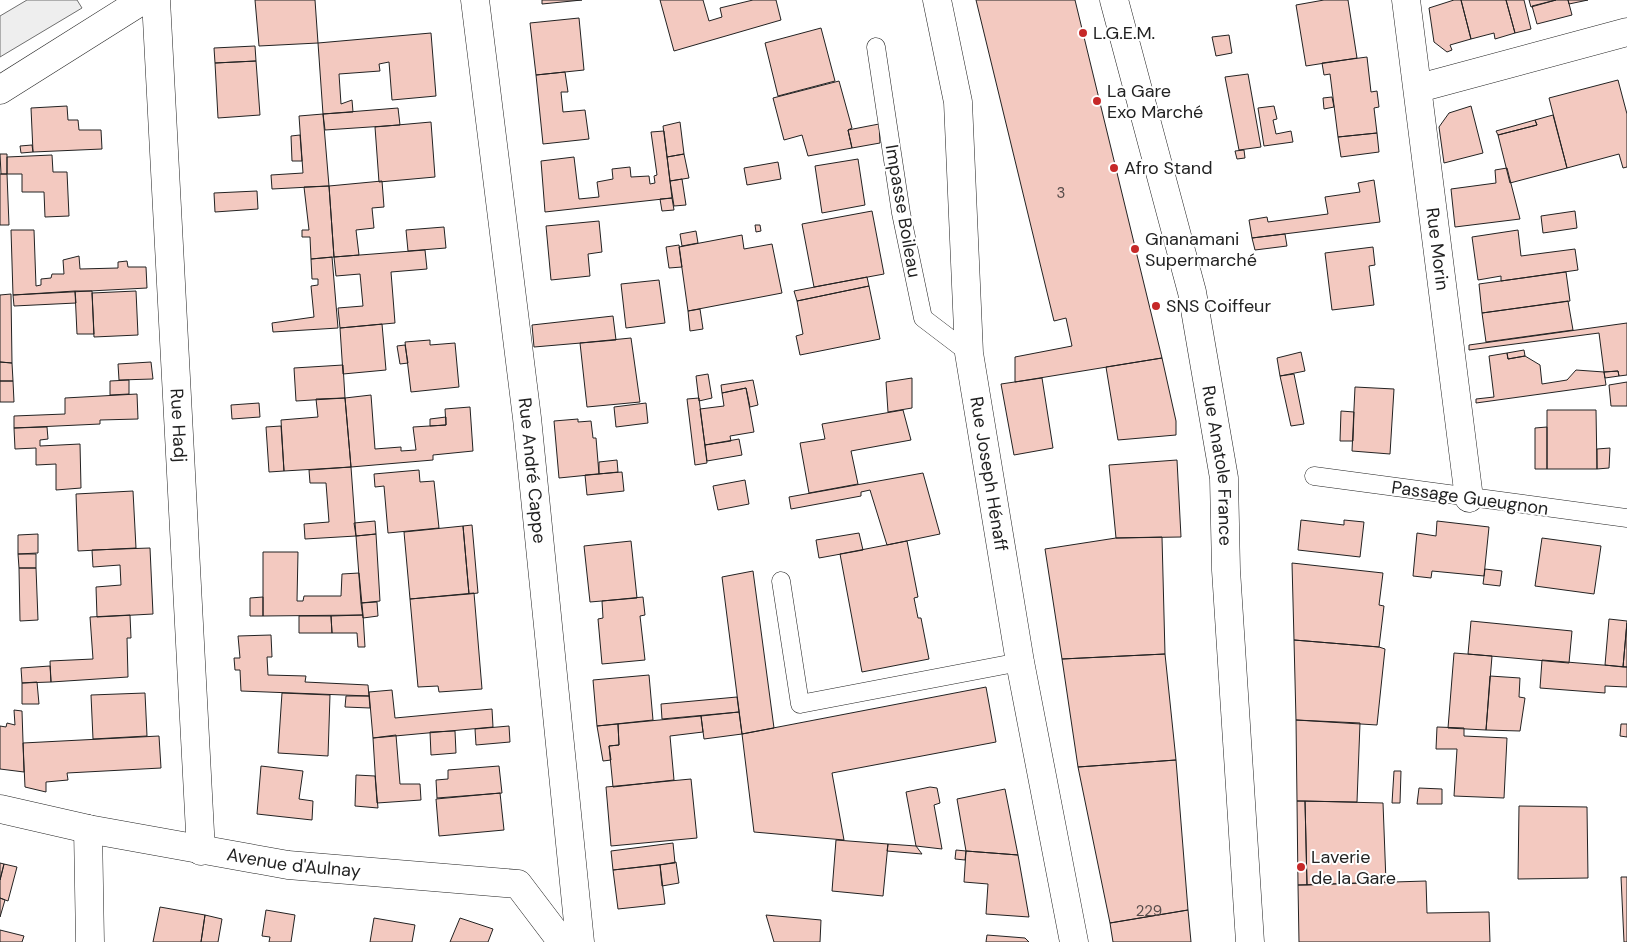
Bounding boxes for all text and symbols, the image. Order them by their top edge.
place label: L.G.E.M. [1093,21,1155,45]
marker: L.G.E.M. [1077,27,1089,39]
place label: La Gare Exo Marché [1107,79,1203,124]
marker: La Gare Exo Marché [1091,95,1103,107]
street label: Impasse Boileau [879,143,927,279]
place label: Afro Stand [1124,156,1212,180]
marker: Afro Stand [1108,162,1120,174]
house number: 3 [1057,183,1065,203]
street label: Rue Morin [1420,206,1455,292]
place label: Gnanamani Supermarché [1145,227,1257,272]
marker: Gnanamani Supermarché [1129,243,1141,255]
place label: SNS Coiffeur [1166,294,1271,318]
marker: SNS Coiffeur [1150,300,1162,312]
street label: Rue Anatole France [1196,384,1237,546]
street label: Rue Hadj [165,388,192,463]
street label: Rue Joseph Hénaff [964,395,1014,553]
street label: Rue André Cappe [513,396,552,545]
street label: Passage Gueugnon [1390,475,1550,521]
street label: Avenue d'Aulnay [225,842,362,883]
place label: Laverie de la Gare [1311,845,1396,890]
marker: Laverie de la Gare [1295,861,1307,873]
house number: 229 [1136,901,1162,921]

